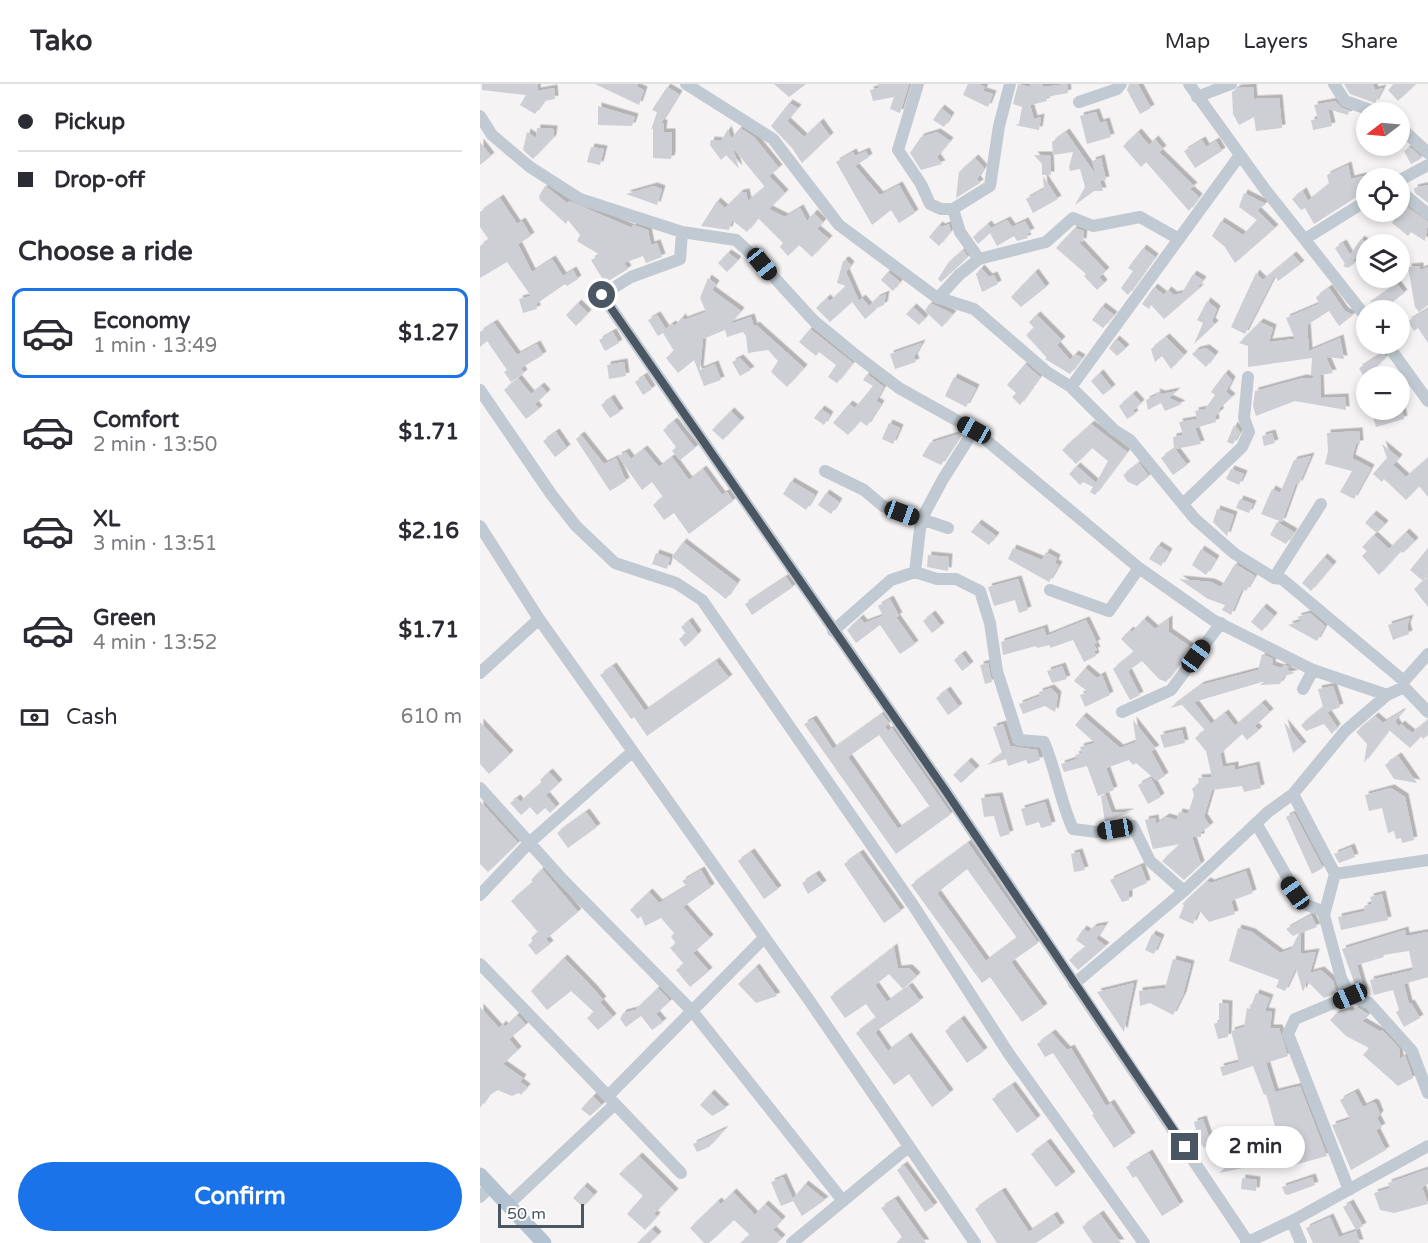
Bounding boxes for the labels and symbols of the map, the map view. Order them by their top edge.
north arrow [1356,102,1410,156]
car [744,244,780,284]
route start [588,281,615,308]
car [954,413,994,447]
car [882,498,922,528]
car [1178,636,1214,676]
car [1096,817,1134,841]
car [1277,873,1313,913]
car [1330,980,1370,1012]
callout: 2 min [1206,1126,1305,1168]
route end [1171,1133,1198,1160]
scale bar [498,1201,584,1228]

